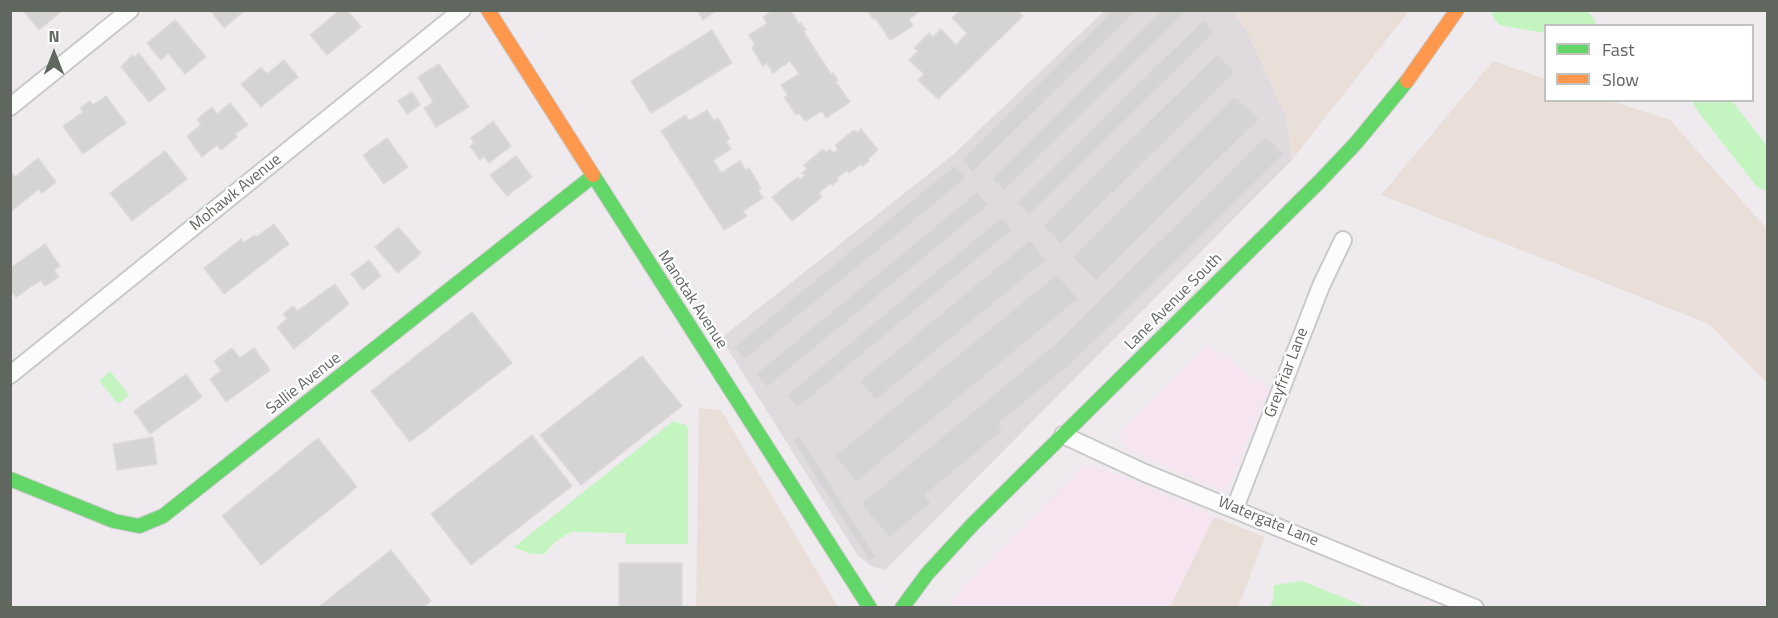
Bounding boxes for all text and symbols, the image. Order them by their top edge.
north arrow [24,24,84,84]
text: N [48,24,60,48]
legend [1544,24,1754,102]
text: Fast [1602,36,1635,63]
text: Slow [1602,66,1639,93]
street label: Mohawk Avenue [187,150,285,236]
street label: Manotak Avenue [653,247,731,353]
street label: Lane Avenue South [1122,250,1226,354]
street label: Greyfriar Lane [1261,325,1313,421]
street label: Sallie Avenue [263,349,345,419]
street label: Watergate Lane [1215,493,1321,551]

